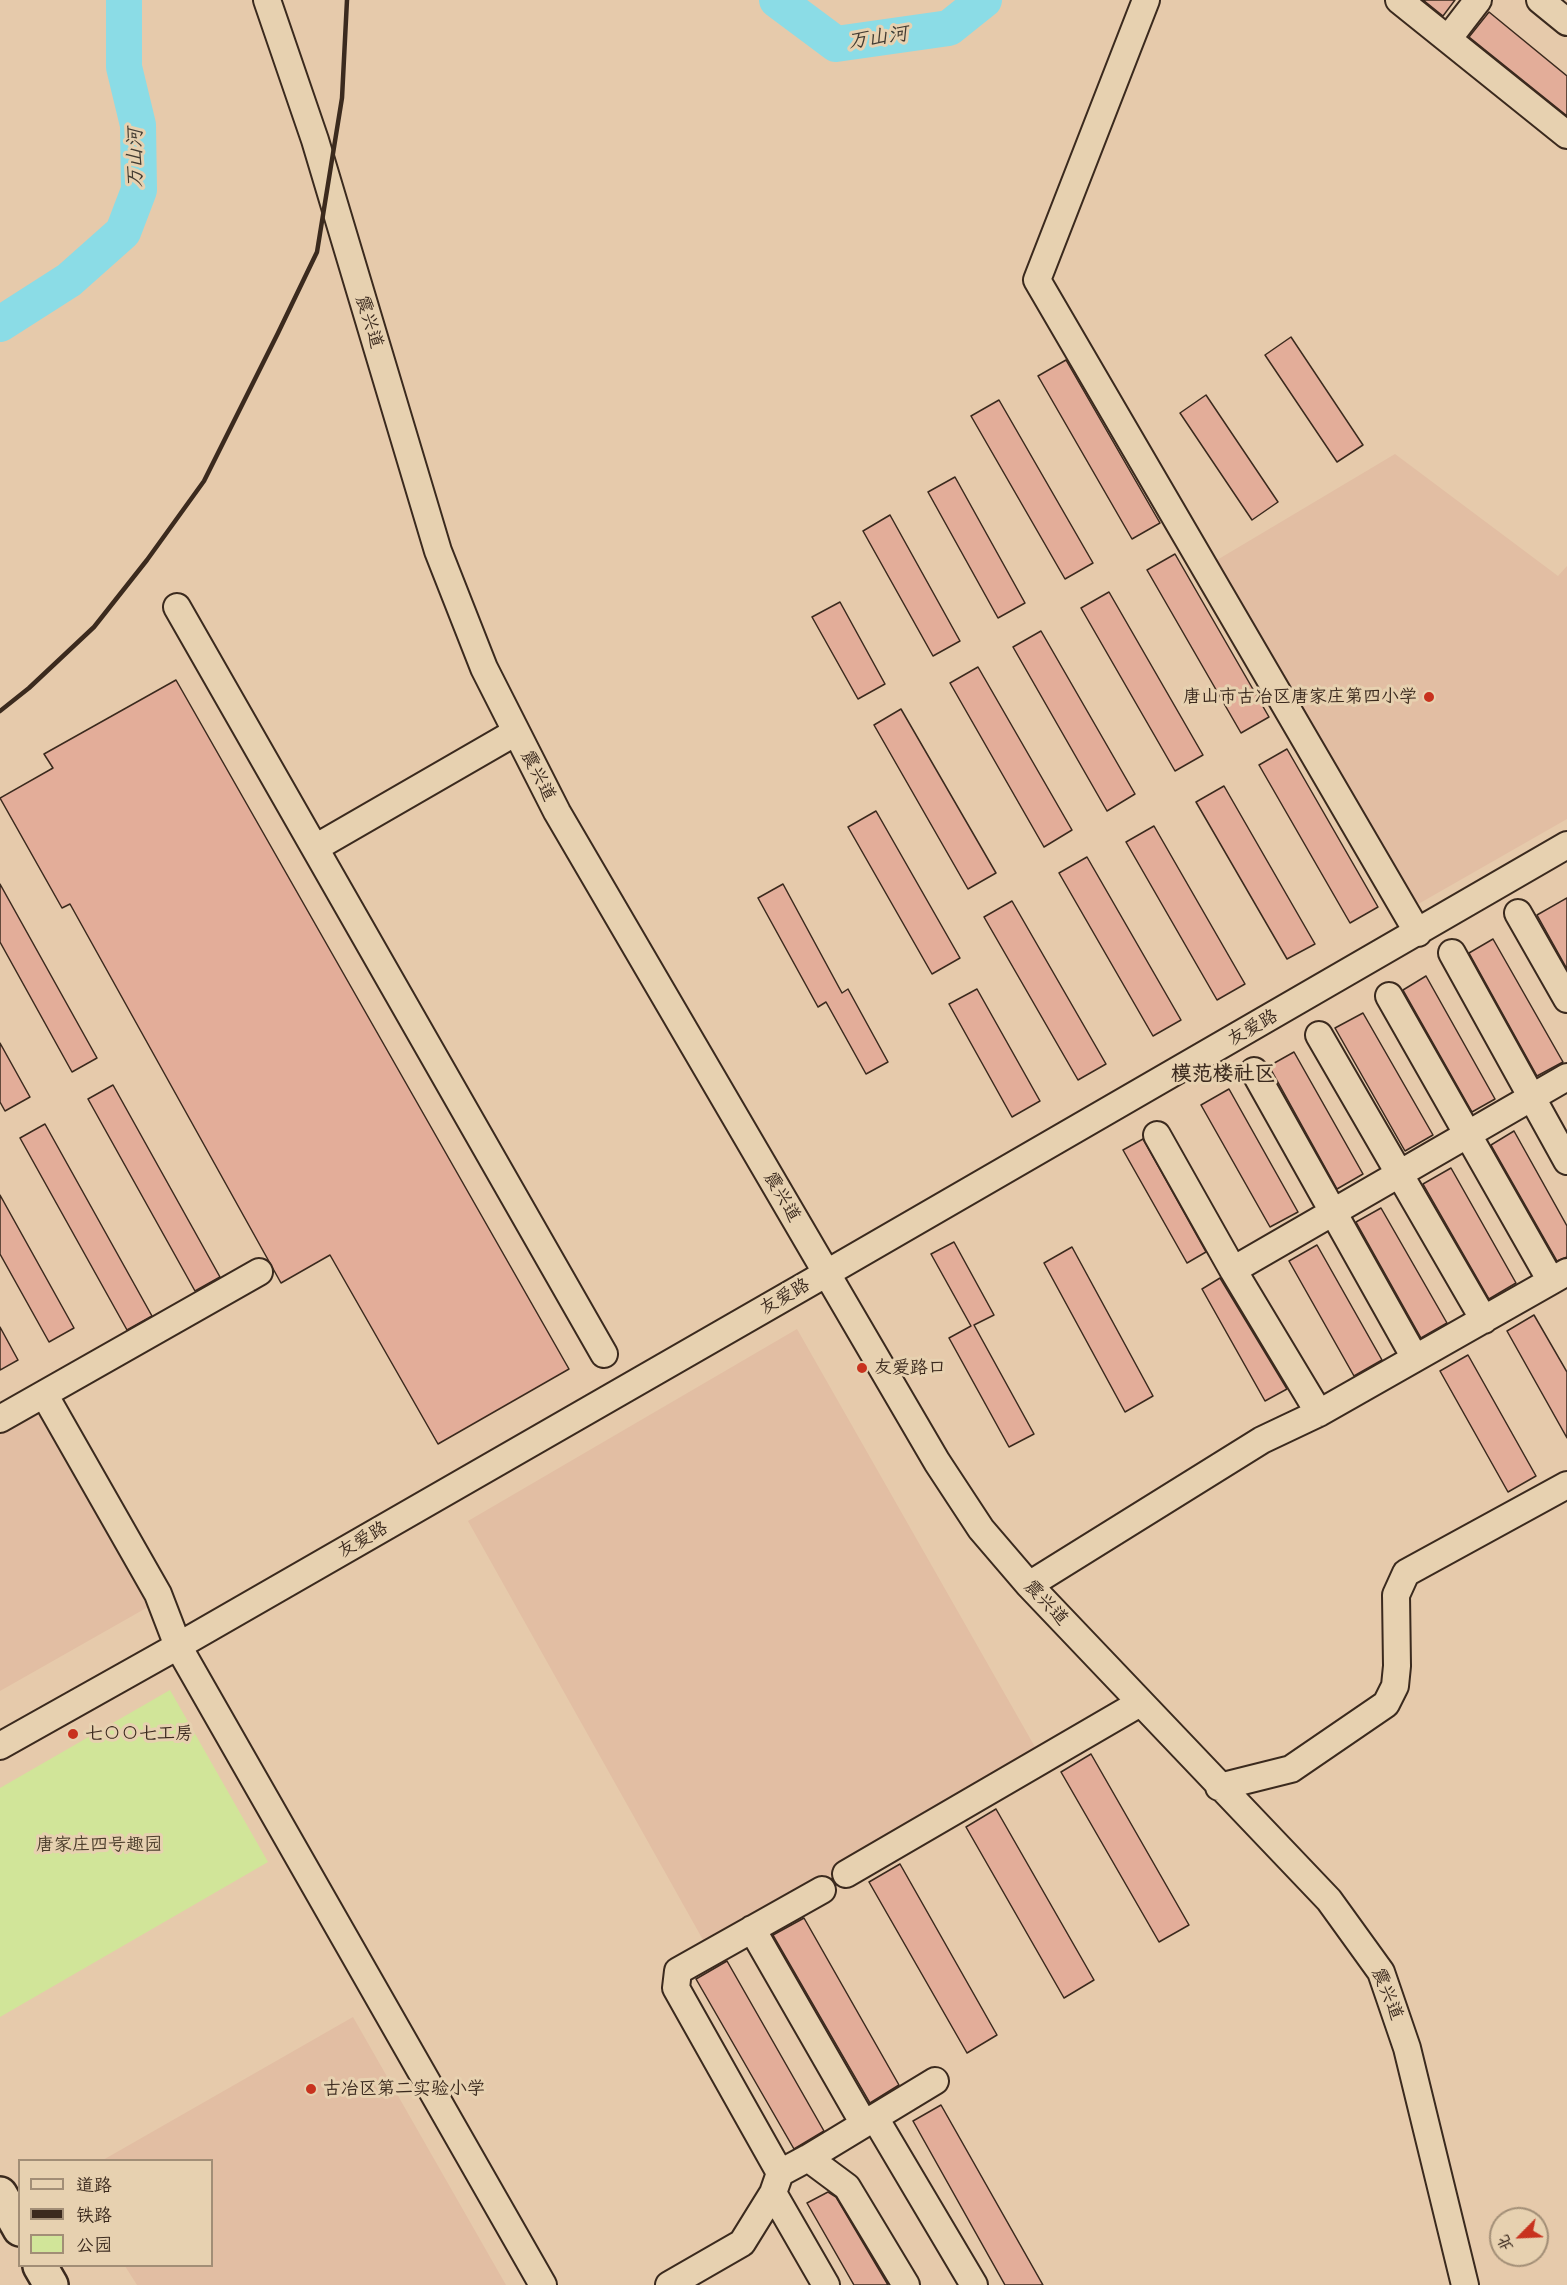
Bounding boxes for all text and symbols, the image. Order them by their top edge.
water label: 万山河 [847,22,909,54]
water label: 万山河 [124,128,148,188]
street label: 震兴道 [351,293,387,351]
place label: 唐山市古冶区唐家庄第四小学 [1183,686,1417,708]
marker: 唐山市古冶区唐家庄第四小学 [1422,690,1436,704]
street label: 震兴道 [516,747,560,805]
street label: 友爱路 [1224,1005,1282,1051]
district label: 模范楼社区 [1171,1061,1275,1087]
street label: 震兴道 [759,1168,805,1226]
street label: 友爱路 [756,1274,814,1320]
place label: 友爱路口 [874,1357,946,1379]
marker: 友爱路口 [855,1361,869,1375]
street label: 友爱路 [334,1517,392,1563]
street label: 震兴道 [1020,1576,1072,1630]
place label: 七〇〇七工房 [85,1723,193,1745]
marker: 七〇〇七工房 [66,1727,80,1741]
park label: 唐家庄四号趣园 [36,1834,162,1856]
street label: 震兴道 [1367,1965,1407,2023]
place label: 古冶区第二实验小学 [323,2078,485,2100]
marker: 古冶区第二实验小学 [304,2082,318,2096]
legend [18,2159,213,2267]
text: 道路 [76,2172,112,2197]
text: 铁路 [76,2202,112,2227]
north arrow [1489,2207,1549,2267]
text: 公园 [76,2232,112,2257]
text: 北 [1491,2232,1518,2255]

